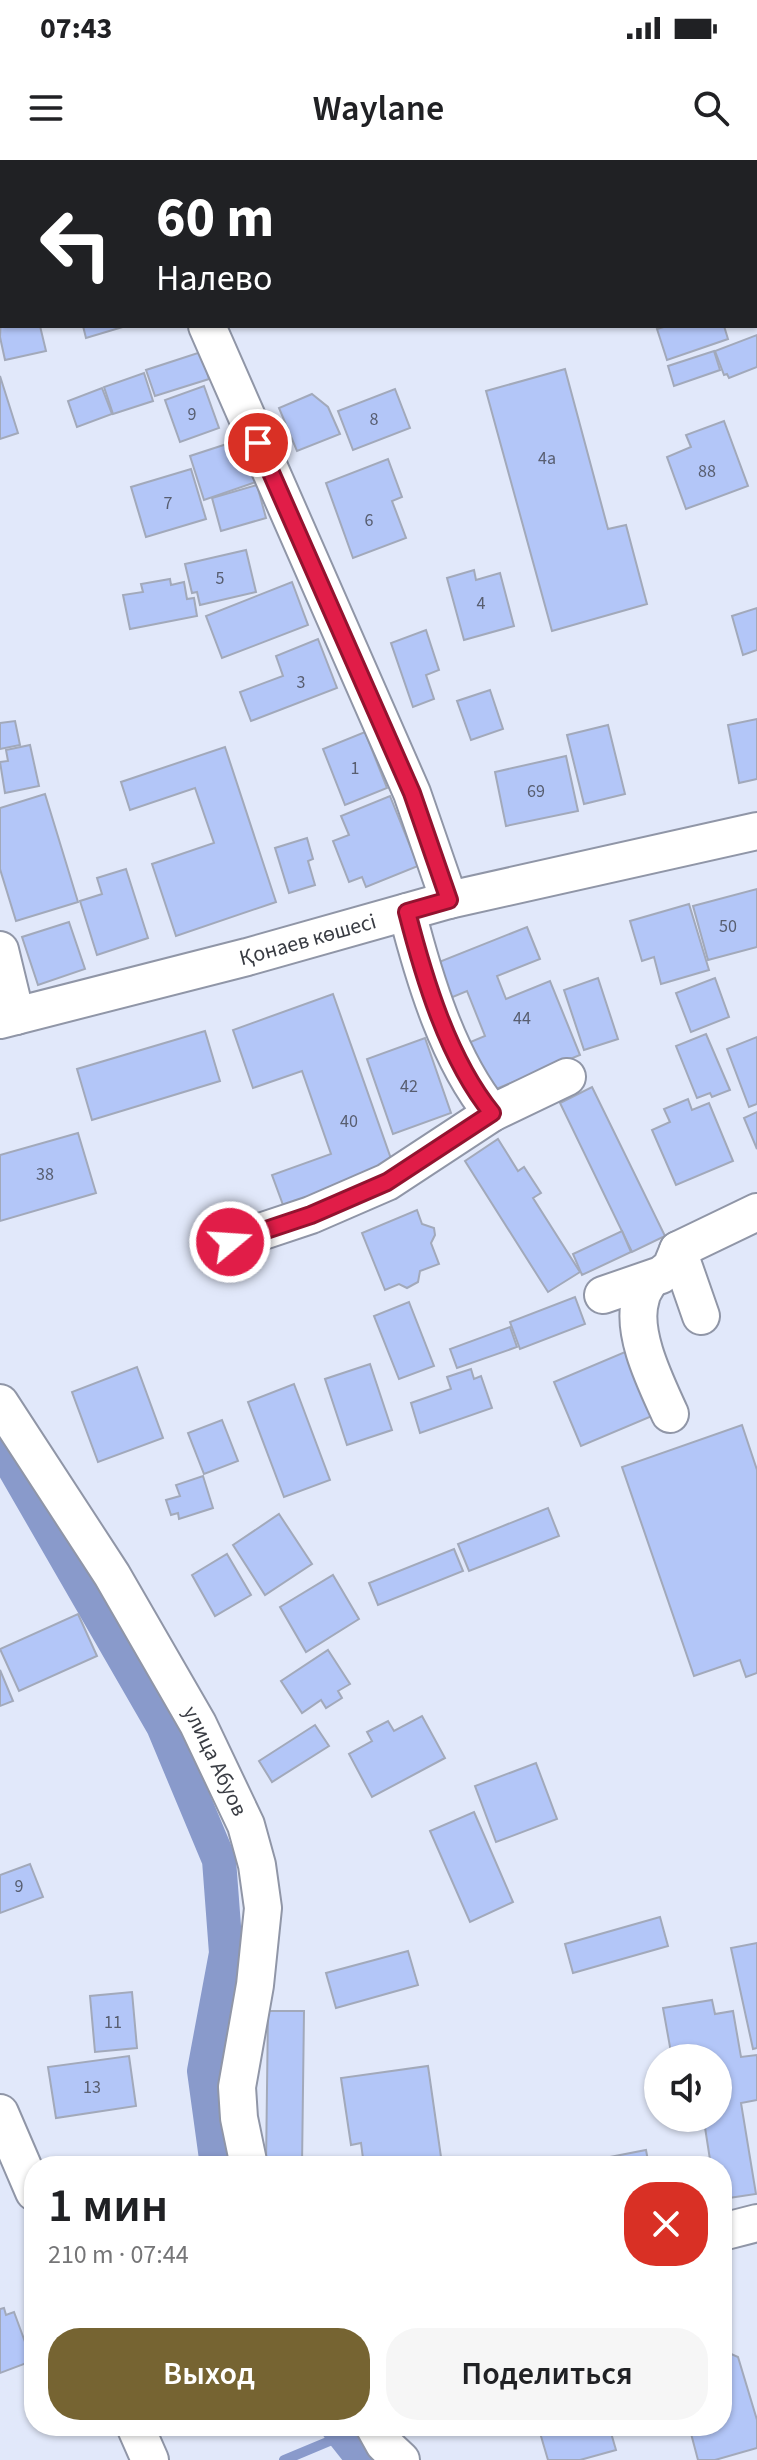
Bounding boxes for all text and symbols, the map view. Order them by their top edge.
text: 07:43 [40,7,112,50]
text: Waylane [313,83,444,134]
icon: menu [24,86,68,130]
icon: search [689,86,733,130]
text: 60 m [156,179,274,258]
icon: left [24,192,128,296]
text: Налево [156,253,272,304]
house number: 9 [188,402,197,427]
house number: 8 [370,407,379,432]
pin [224,409,292,477]
icon: arrive [236,421,280,465]
house number: 4а [538,446,556,471]
house number: 88 [698,459,716,484]
house number: 7 [164,491,173,516]
house number: 6 [365,508,374,533]
house number: 5 [216,566,225,591]
house number: 4 [477,591,486,616]
house number: 3 [297,670,306,695]
house number: 1 [351,756,359,781]
house number: 69 [527,779,545,804]
street label: Қонаев көшесі [236,905,380,974]
house number: 50 [719,914,737,939]
house number: 44 [513,1006,531,1031]
house number: 42 [400,1074,418,1099]
house number: 40 [340,1109,358,1134]
house number: 38 [36,1162,54,1187]
position arrow [188,1200,272,1284]
street label: улица Абуов [175,1700,256,1821]
house number: 9 [15,1874,24,1899]
house number: 11 [104,2010,122,2035]
map controls [644,2044,732,2132]
button: sound [644,2044,732,2132]
house number: 13 [83,2075,101,2100]
text: 1 мин [48,2172,168,2240]
button: close [624,2182,708,2266]
text: 210 m · 07:44 [48,2236,189,2273]
button: Выход [48,2328,370,2420]
button: Поделиться [386,2328,708,2420]

